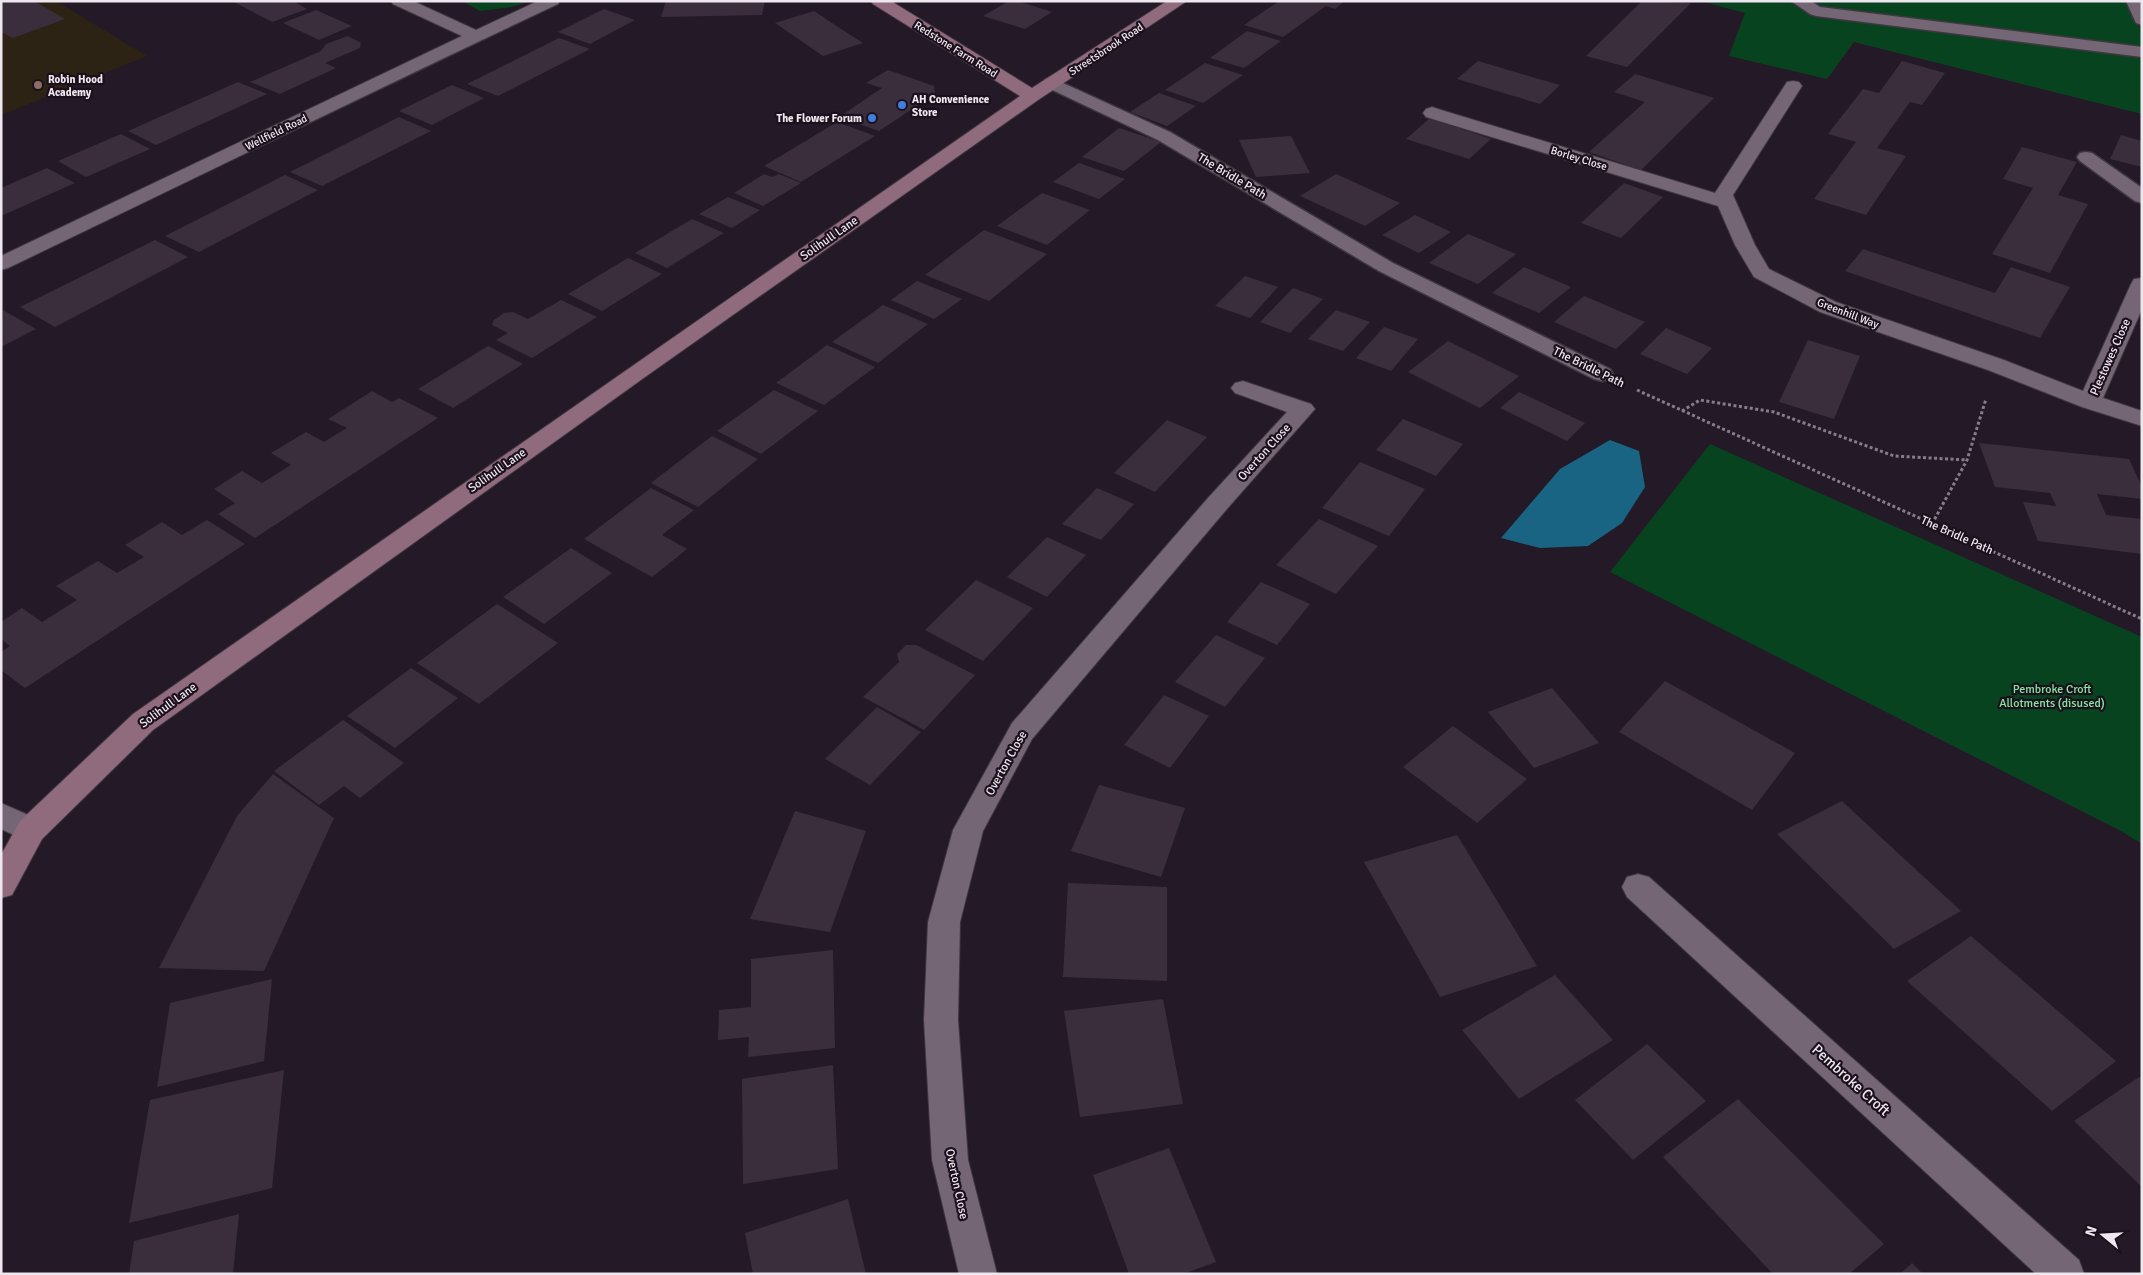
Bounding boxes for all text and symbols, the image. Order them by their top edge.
street label: Redstone Farm Road [912,19,1000,80]
street label: Streetsbrook Road [1067,20,1146,78]
place label: Robin Hood Academy [48,73,103,99]
marker: Robin Hood Academy [32,79,44,91]
place label: AH Convenience Store [912,93,990,119]
marker: AH Convenience Store [896,99,908,111]
street label: Wellfield Road [243,112,310,153]
place label: The Flower Forum [777,112,862,125]
marker: The Flower Forum [866,112,878,124]
street label: Borley Close [1549,144,1609,173]
street label: The Bridle Path [1195,150,1269,203]
street label: Solihull Lane [798,213,861,264]
street label: Greenhill Way [1815,296,1881,332]
street label: Plestowes Close [2087,317,2134,398]
street label: The Bridle Path [1551,344,1627,391]
street label: Overton Close [1235,421,1294,484]
street label: Solihull Lane [466,445,529,496]
street label: The Bridle Path [1918,513,1995,558]
street label: Solihull Lane [137,680,200,731]
park label: Pembroke Croft Allotments (disused) [1999,682,2105,711]
street label: Overton Close [983,728,1030,798]
street label: Pembroke Croft [1808,1040,1894,1120]
street label: Overton Close [942,1148,971,1221]
north arrow [2078,1210,2128,1260]
text: N [2082,1224,2101,1238]

